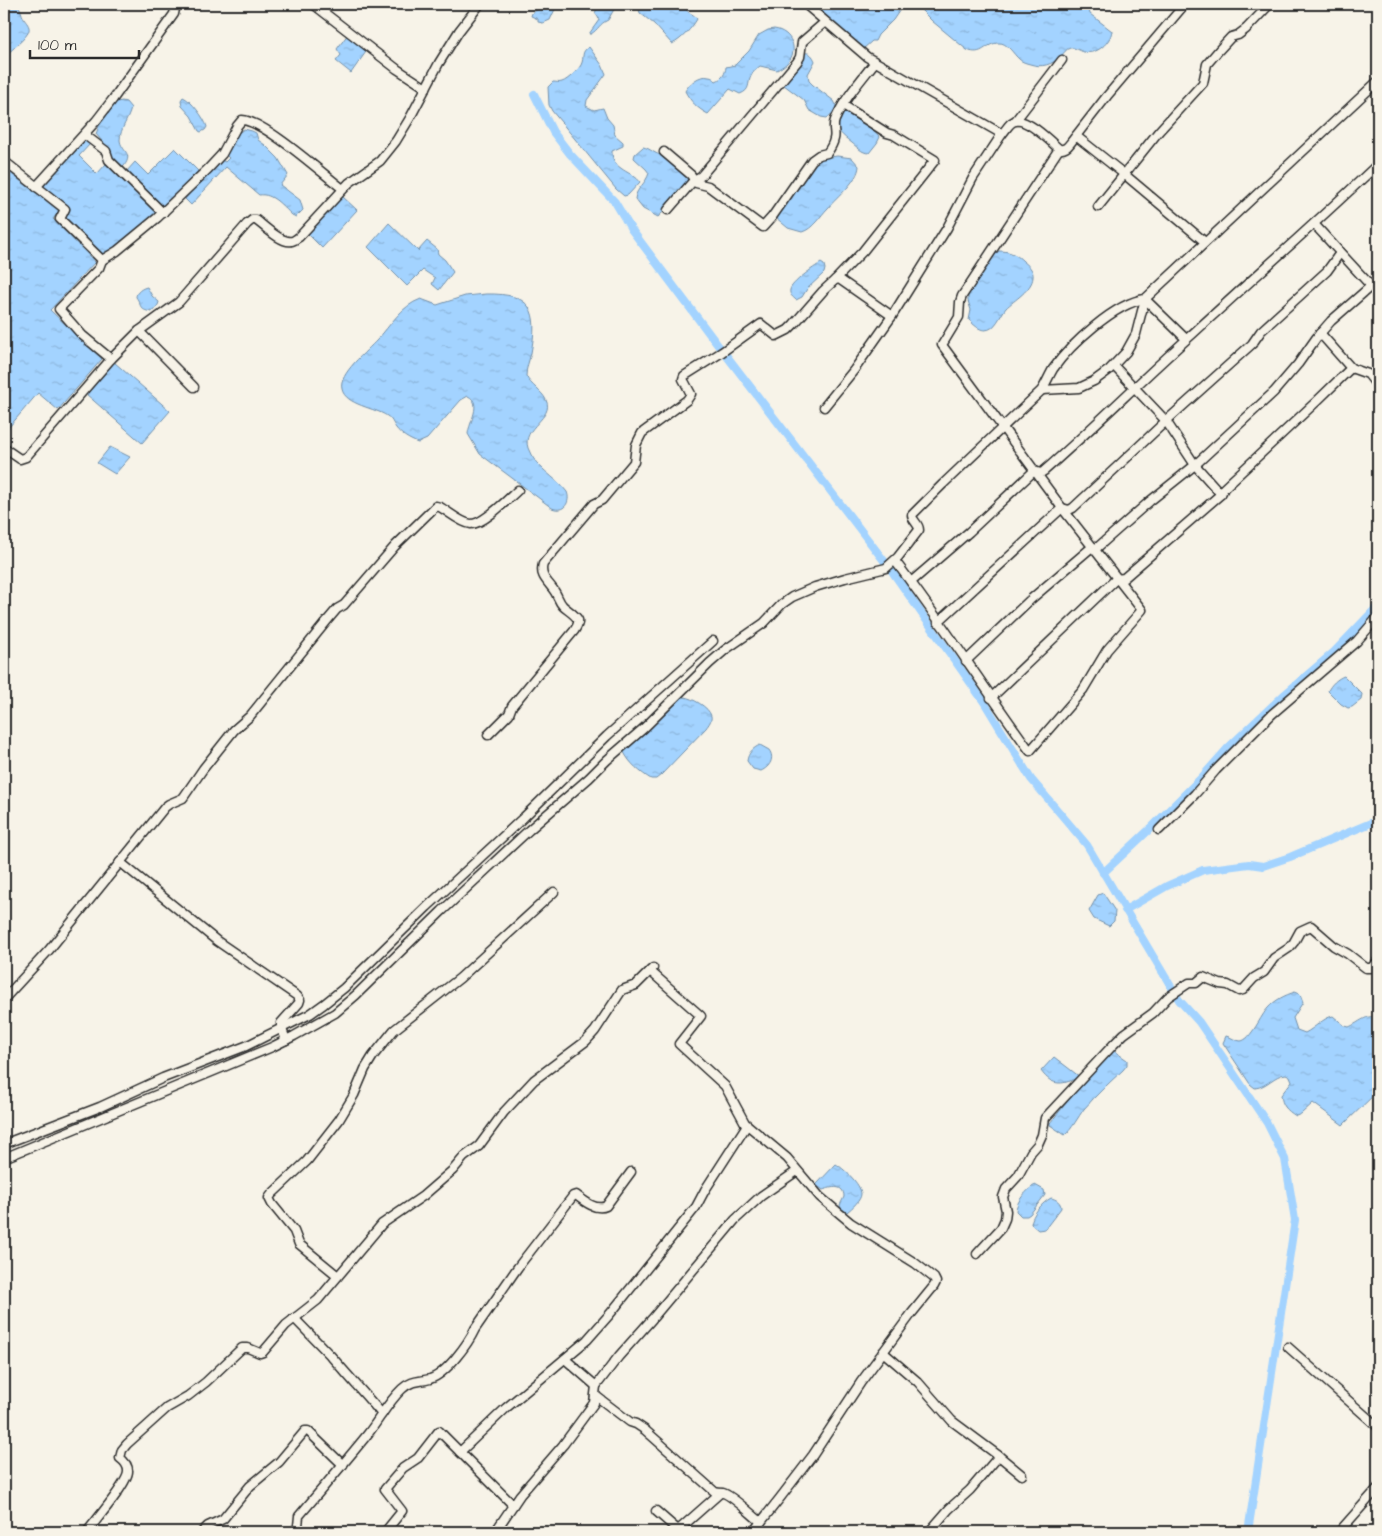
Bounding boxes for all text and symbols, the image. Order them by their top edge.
scale bar [30,28,139,60]
text: 100 m [38,35,77,56]

